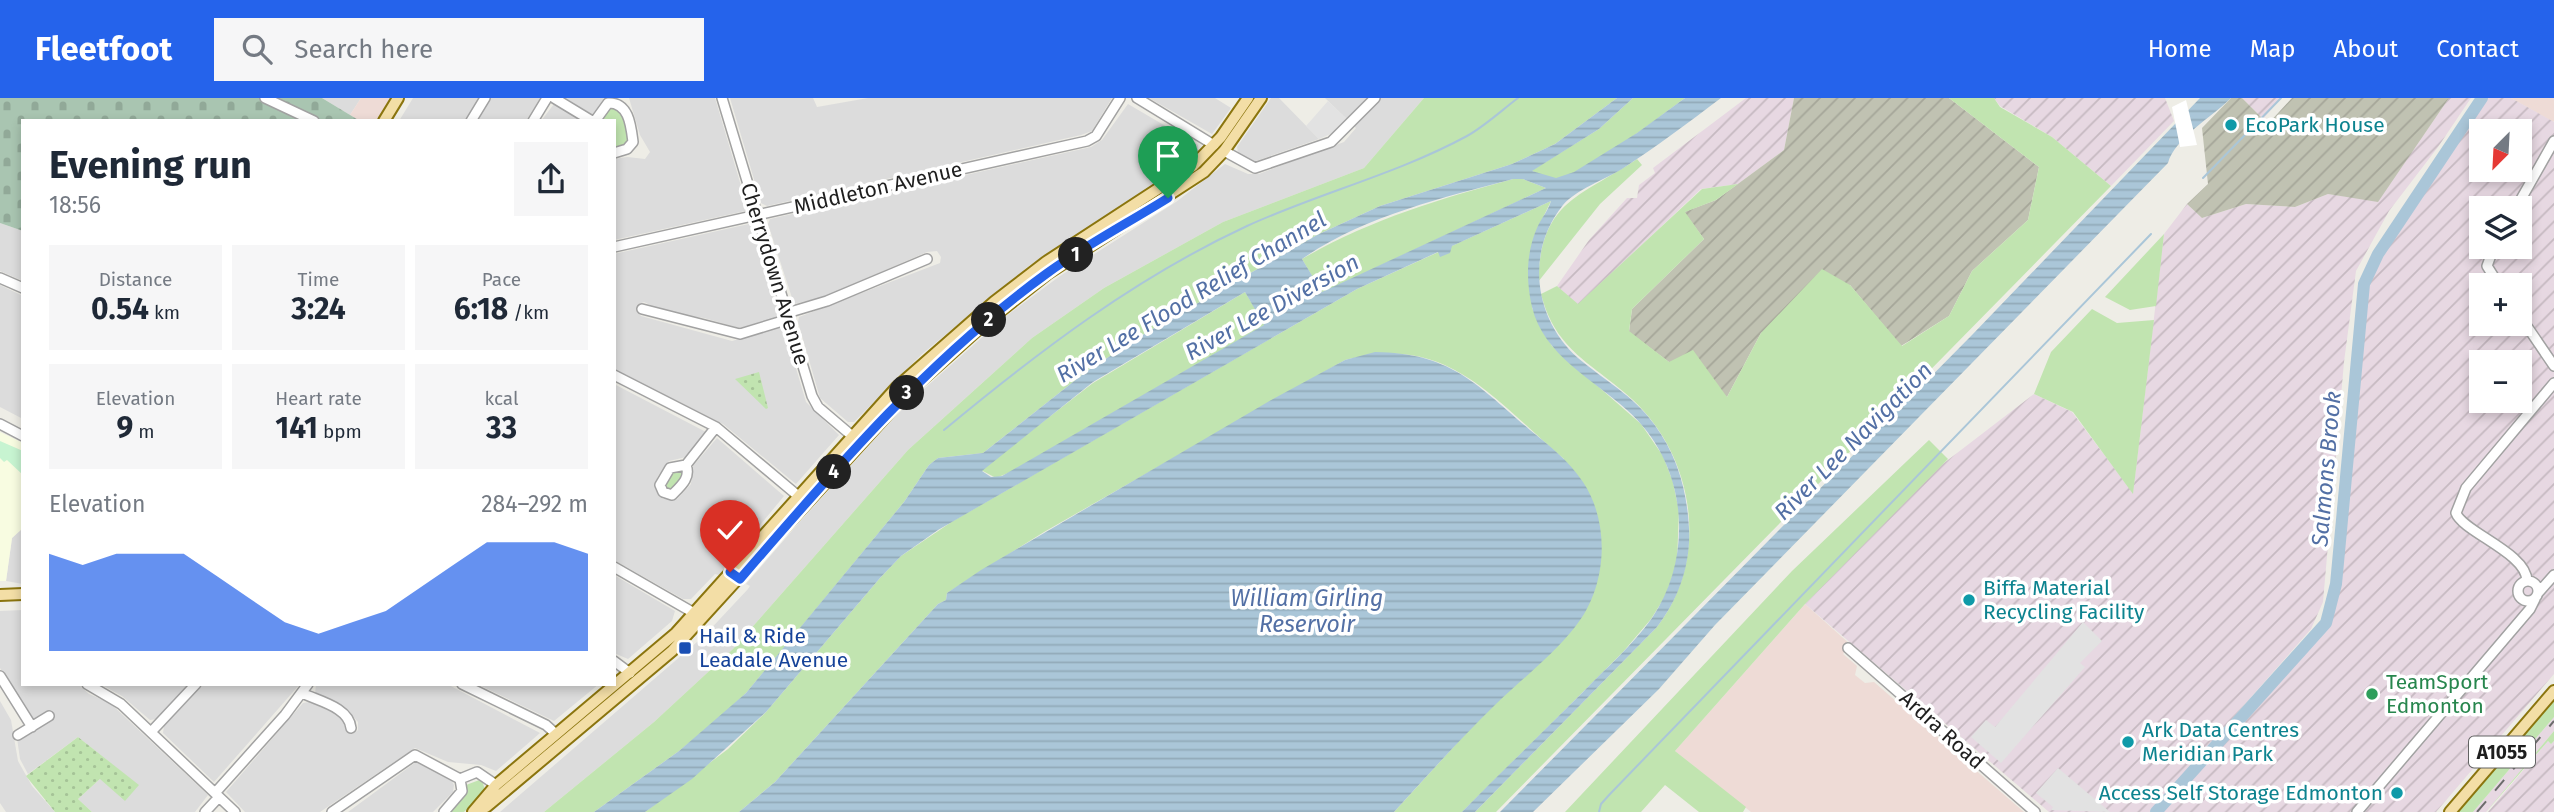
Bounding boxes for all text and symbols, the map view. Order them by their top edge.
search box [214,18,704,81]
text: Fleetfoot [35,29,172,69]
icon: search [238,30,276,68]
text: Search here [294,34,433,65]
text: Home [2148,35,2212,63]
text: Map [2250,35,2296,63]
text: About [2334,35,2398,63]
text: Contact [2436,35,2519,63]
place label: EcoPark House [2245,112,2385,138]
marker: EcoPark House [2223,117,2239,133]
north arrow [2469,119,2532,182]
map controls [2469,119,2532,413]
pin [1138,126,1198,198]
icon: arrive [1149,137,1187,175]
text: Evening run [49,142,252,188]
button: share [514,142,588,216]
street label: Middleton Avenue [791,156,965,220]
street label: Cherrydown Avenue [735,180,815,368]
text: 18:56 [49,191,101,219]
button: layers [2469,196,2532,259]
water label: River Lee Flood Relief Channel [1051,205,1331,389]
pin: 1 [1058,238,1094,272]
text: 1 [1071,243,1080,266]
water label: River Lee Diversion [1180,248,1364,366]
text: Distance [99,268,172,291]
text: Time [298,268,339,291]
text: Pace [482,268,521,291]
button: + [2469,273,2532,336]
text: 0.54 [91,291,149,327]
text: 3:24 [291,291,346,327]
text: 6:18 [454,291,508,327]
text: km [149,301,180,324]
text: /km [508,301,549,324]
pin: 2 [972,302,1006,338]
text: 2 [984,308,993,331]
button: − [2469,350,2532,413]
water label: River Lee Navigation [1768,356,1938,526]
pin: 3 [890,376,925,410]
text: 3 [902,381,911,404]
text: Elevation [96,387,175,410]
text: Heart rate [275,387,362,410]
text: kcal [484,387,519,410]
water label: Salmons Brook [2305,390,2347,549]
text: 9 [116,410,133,446]
text: 141 [275,410,318,446]
text: 33 [486,410,517,446]
text: m [133,420,155,443]
text: bpm [318,420,362,443]
pin: 4 [816,454,852,490]
text: 4 [828,460,839,483]
text: Elevation [49,490,145,518]
text: 284–292 m [481,490,588,518]
pin [700,500,760,572]
icon: check [711,511,749,549]
place label: Biffa Material Recycling Facility [1983,575,2145,625]
water label: William Girling Reservoir [1231,584,1383,638]
marker: Biffa Material Recycling Facility [1961,592,1977,608]
place label: Hail & Ride Leadale Avenue [699,623,848,673]
marker: Hail & Ride Leadale Avenue [677,640,693,656]
place label: TeamSport Edmonton [2386,669,2489,719]
street label: Ardra Road [1894,685,1990,775]
marker: TeamSport Edmonton [2364,686,2380,702]
place label: Ark Data Centres Meridian Park [2142,717,2299,767]
marker: Ark Data Centres Meridian Park [2120,734,2136,750]
road number: A1055 [2469,736,2535,768]
place label: Access Self Storage Edmonton [2099,780,2383,806]
marker: Access Self Storage Edmonton [2389,785,2405,801]

